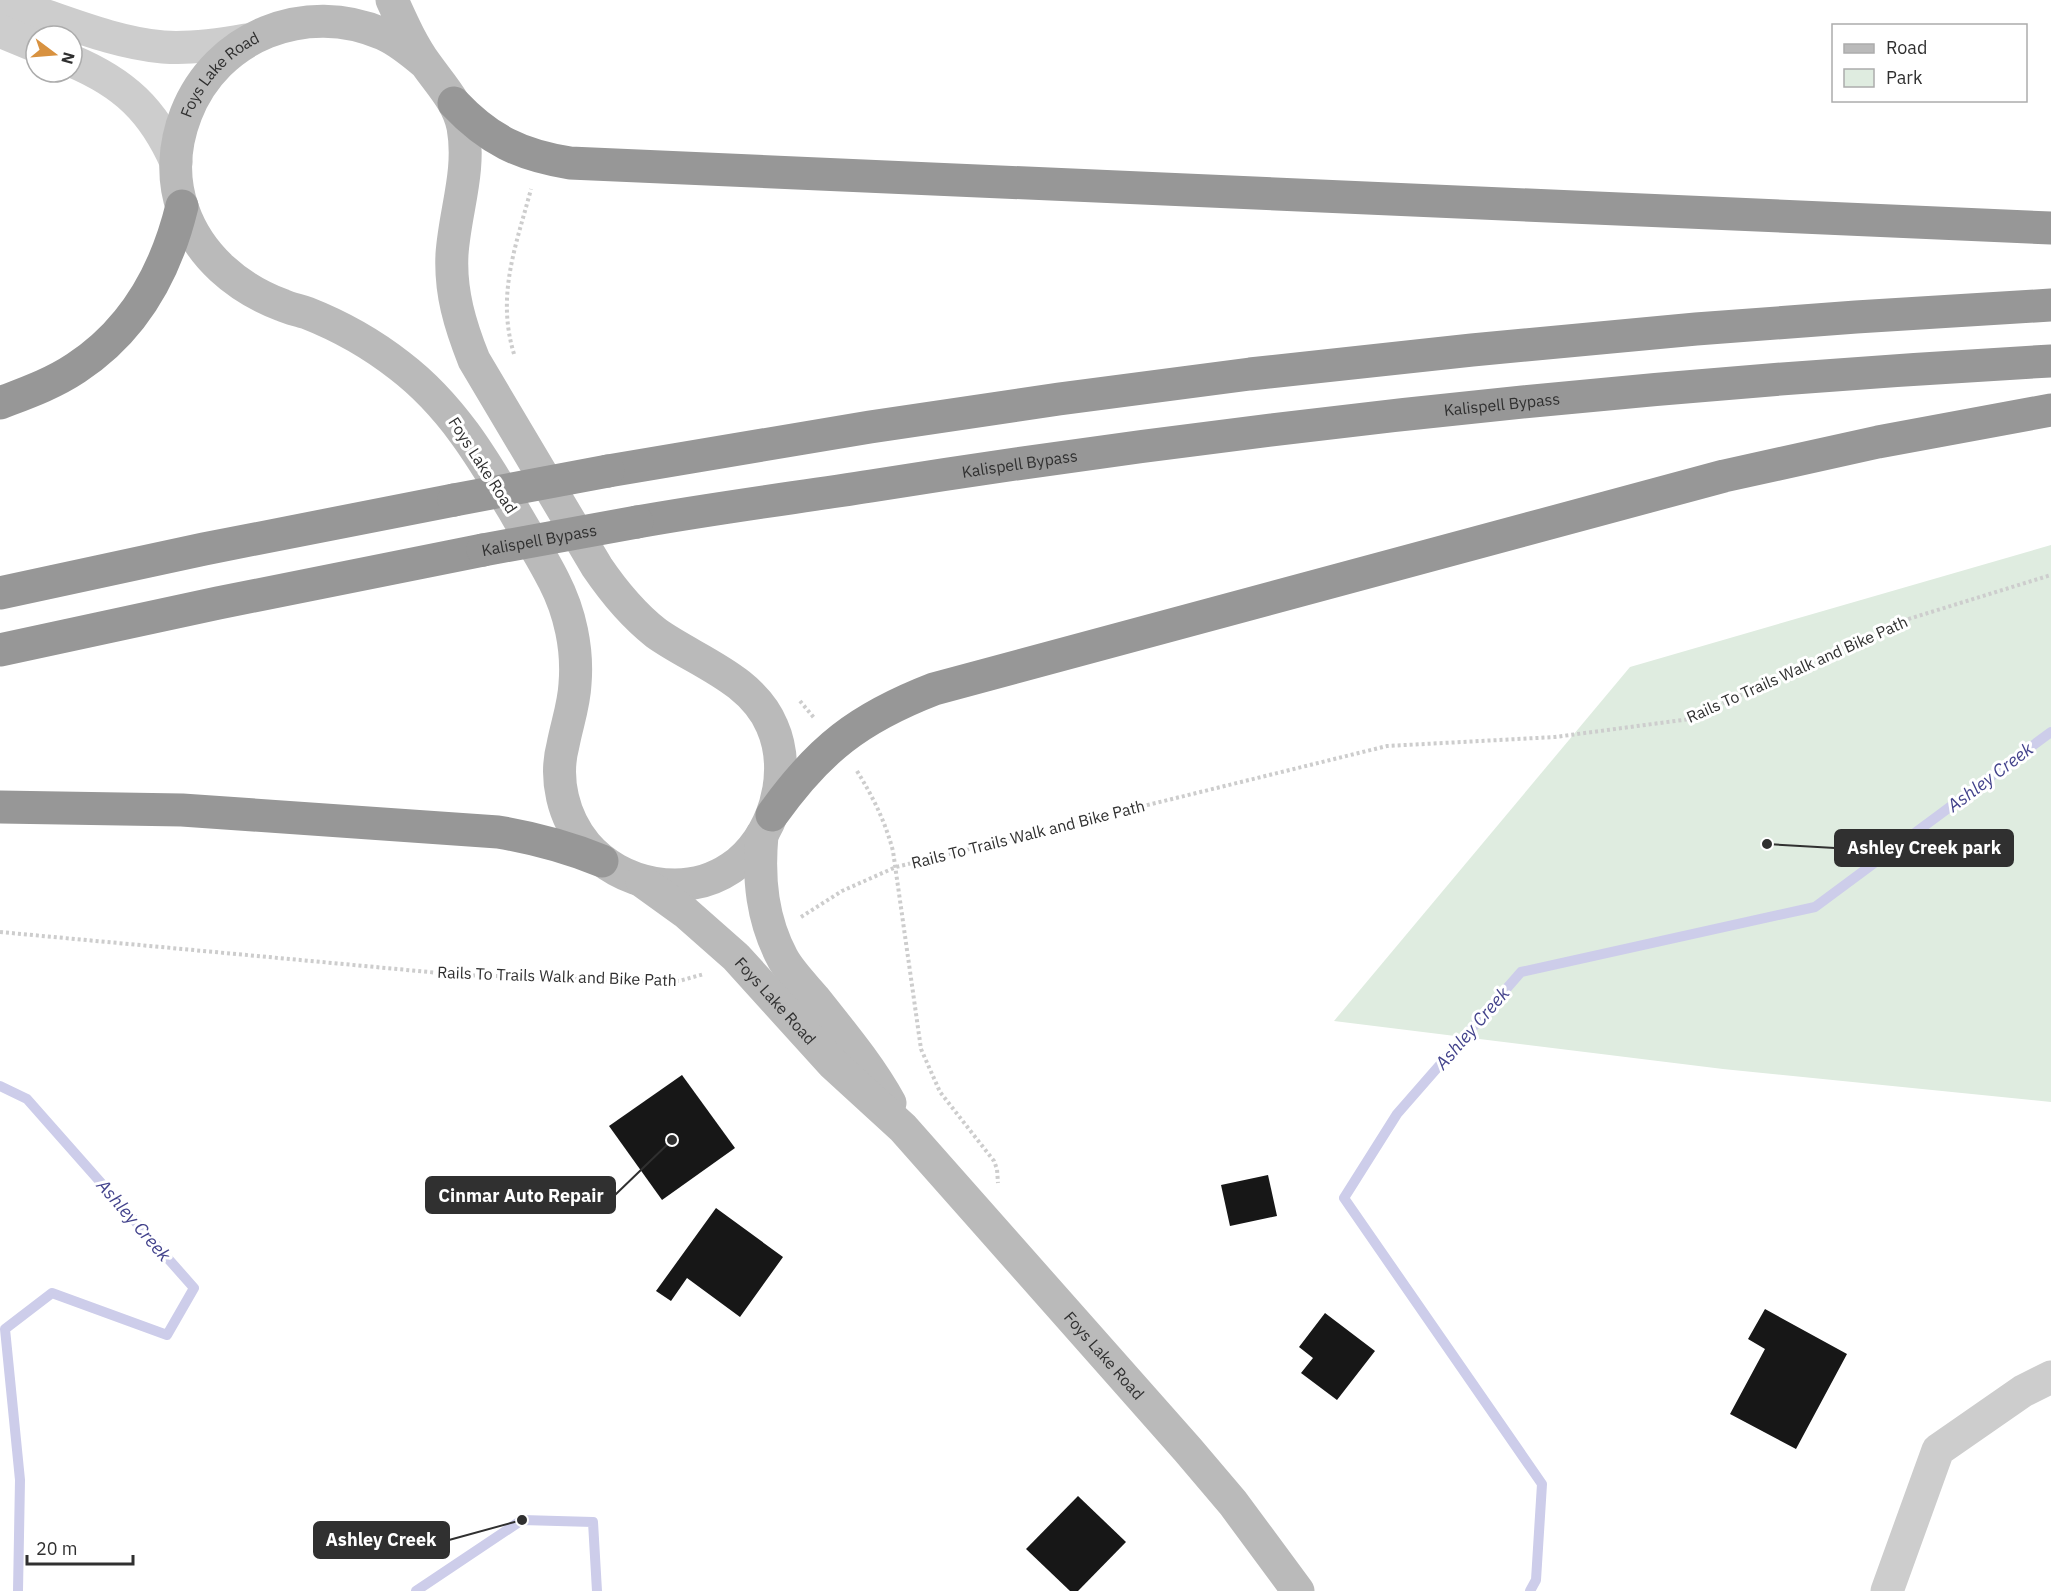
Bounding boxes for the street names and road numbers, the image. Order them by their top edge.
street label: Foys Lake Road [176,27,262,120]
street label: Kalispell Bypass [1443,388,1561,420]
street label: Foys Lake Road [444,413,522,517]
street label: Kalispell Bypass [960,445,1079,482]
street label: Kalispell Bypass [480,520,598,560]
street label: Rails To Trails Walk and Bike Path [1683,611,1911,727]
street label: Rails To Trails Walk and Bike Path [909,795,1147,873]
street label: Foys Lake Road [731,953,820,1049]
street label: Rails To Trails Walk and Bike Path [437,962,677,990]
street label: Foys Lake Road [1060,1307,1149,1404]

